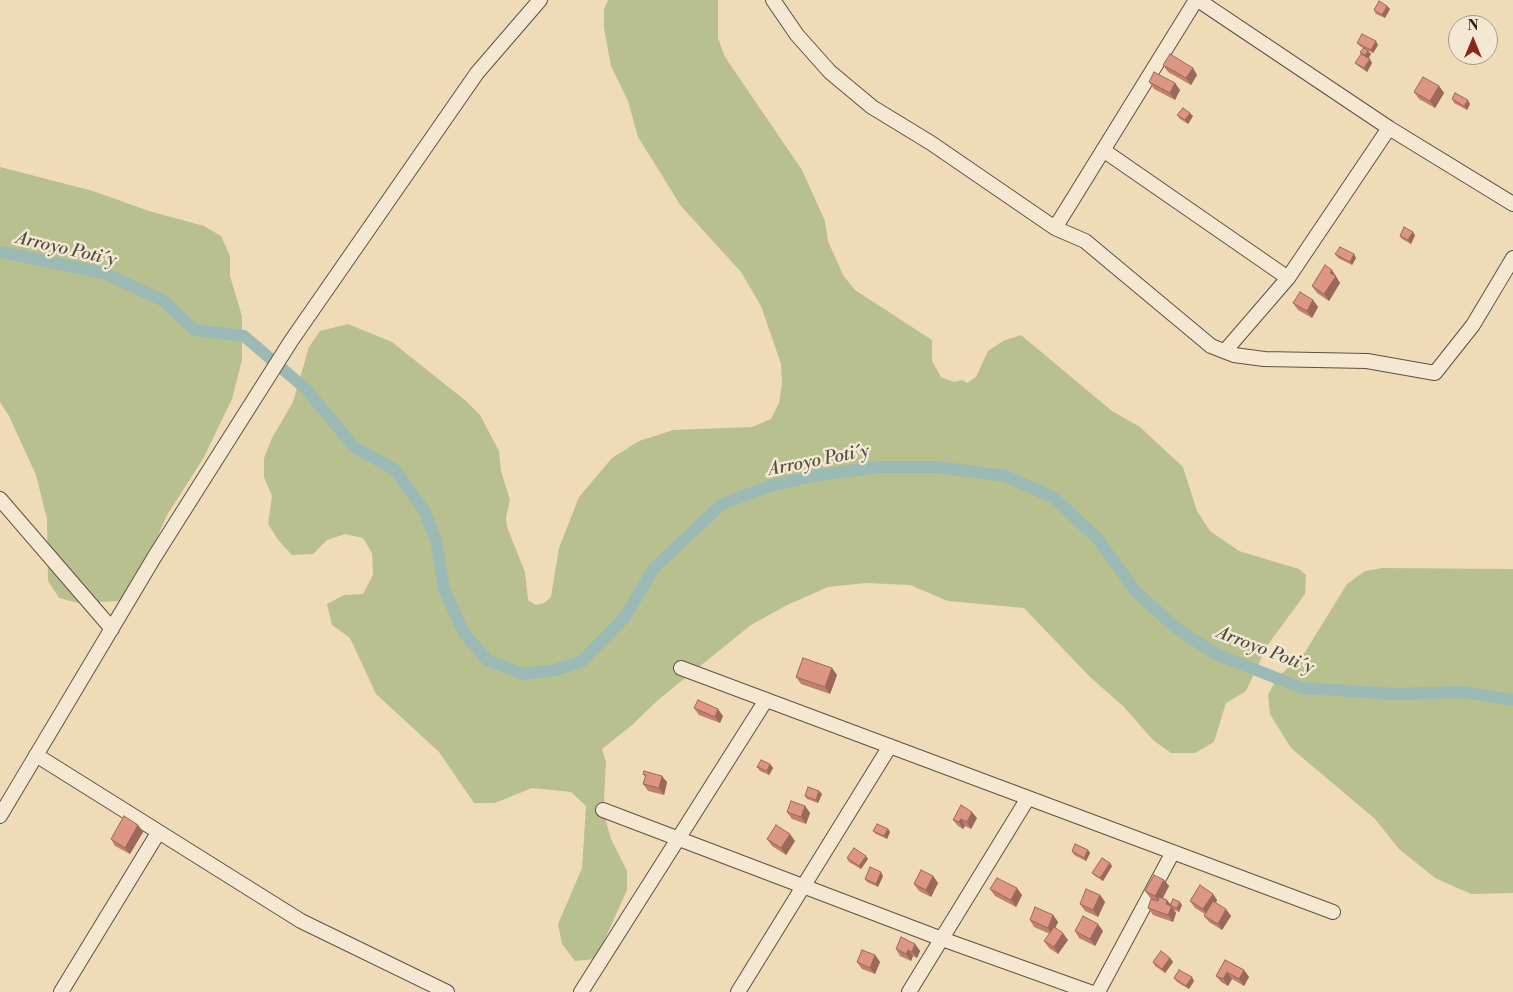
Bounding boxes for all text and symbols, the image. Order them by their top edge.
north arrow [1448,15,1498,65]
text: N [1467,17,1479,35]
water label: Arroyo Poti´y [14,228,118,272]
water label: Arroyo Poti´y [767,441,871,481]
water label: Arroyo Poti´y [1213,623,1317,679]

